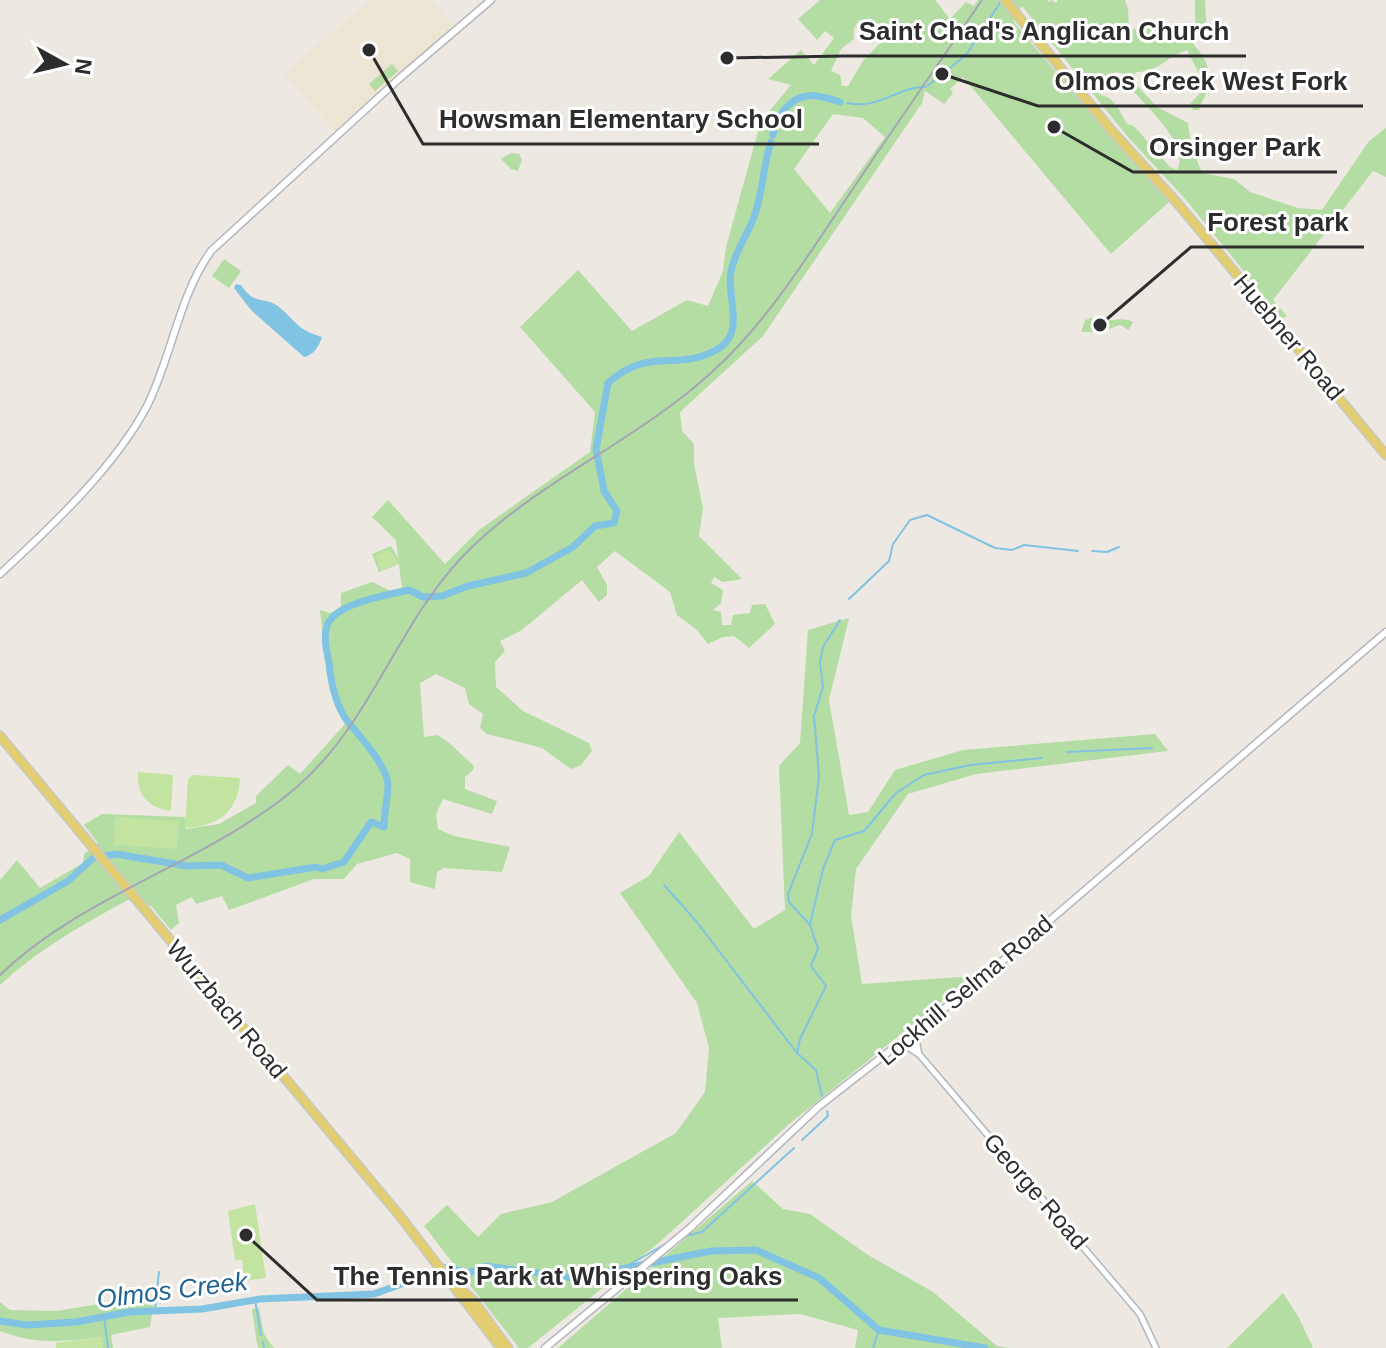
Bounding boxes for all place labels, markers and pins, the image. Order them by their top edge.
callout: Saint Chad's Anglican Church [843,6,1246,56]
callout: Olmos Creek West Fork [1038,56,1363,106]
callout: Howsman Elementary School [423,94,819,144]
callout: Orsinger Park [1133,122,1337,172]
callout: Forest park [1191,197,1364,247]
callout: The Tennis Park at Whispering Oaks [317,1250,798,1300]

